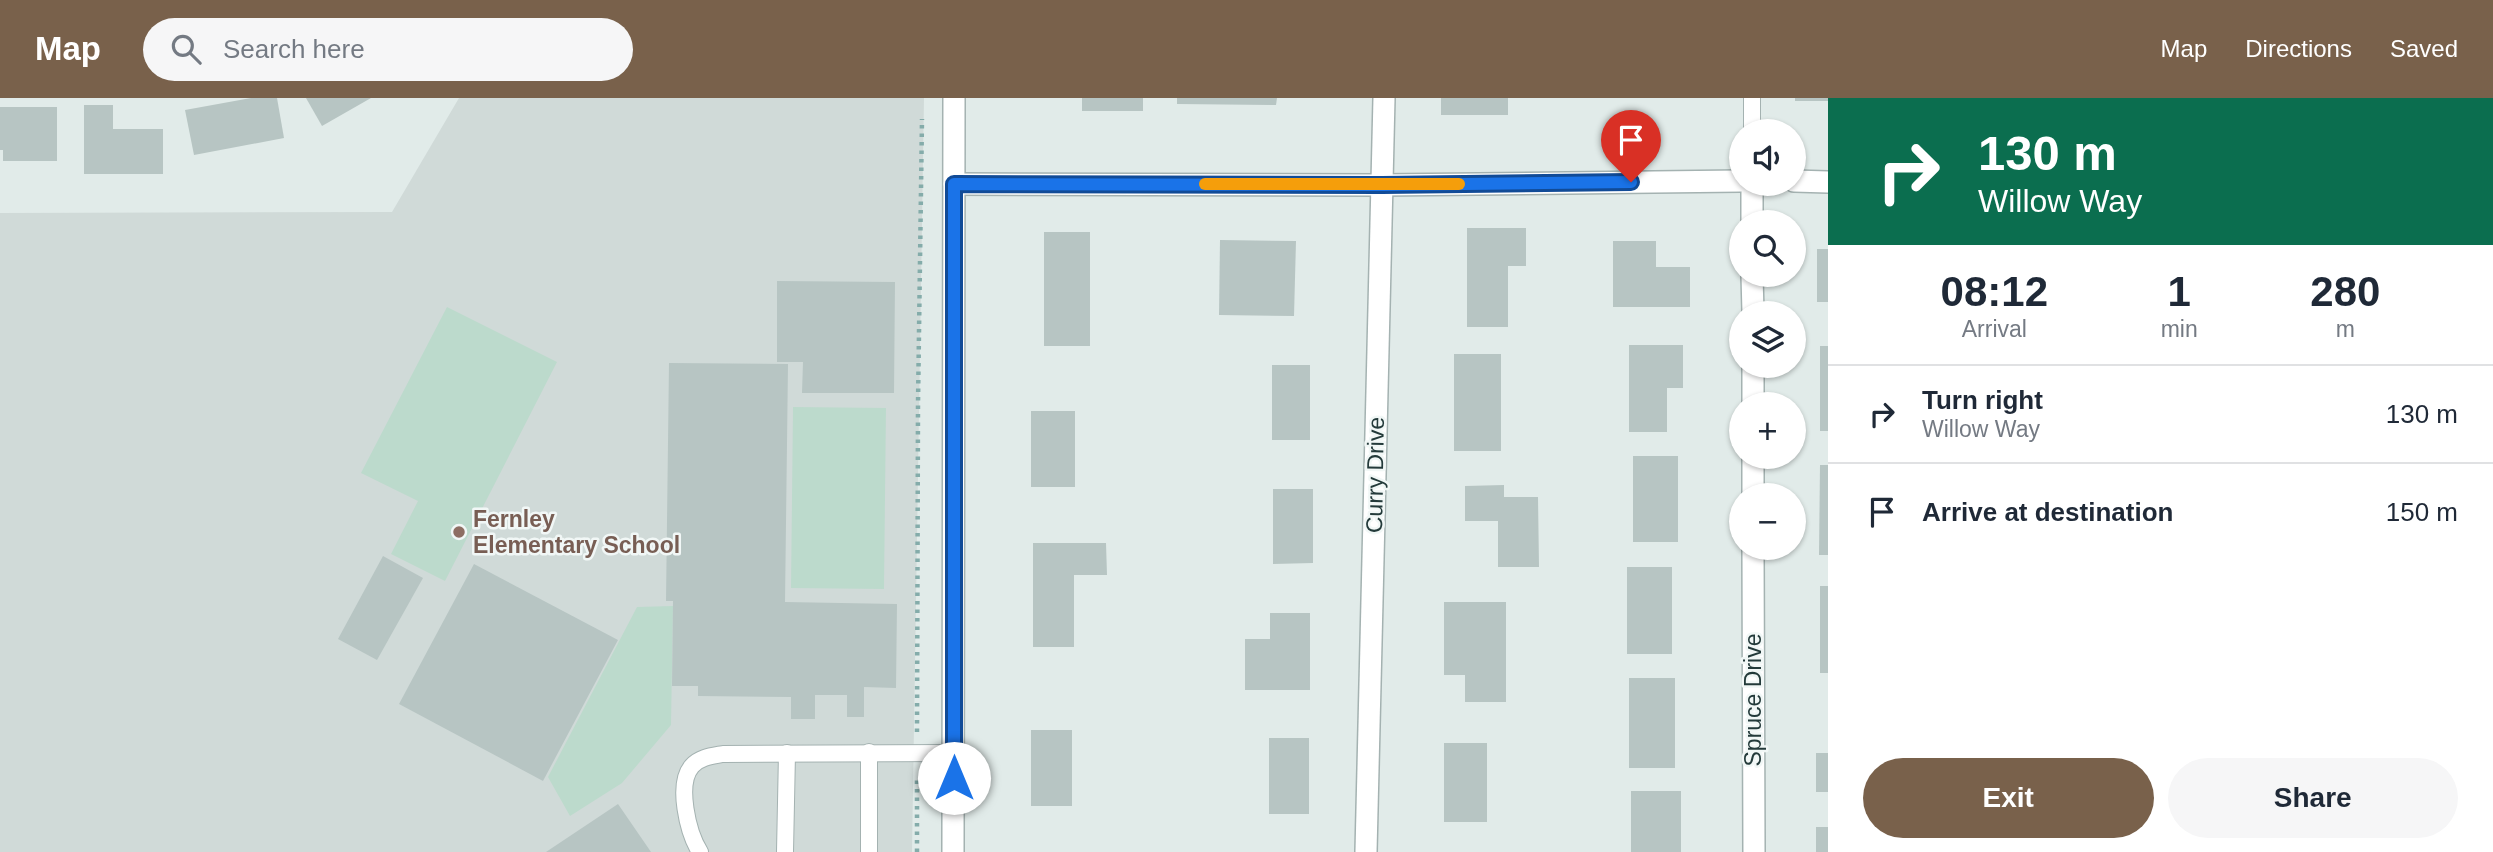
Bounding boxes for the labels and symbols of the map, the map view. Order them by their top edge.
pin [1601,110,1661,182]
street label: Curry Drive [1361,417,1389,533]
place label: Fernley Elementary School [473,506,680,558]
marker: Fernley Elementary School [451,524,467,540]
street label: Spruce Drive [1740,634,1766,766]
position arrow [917,741,991,815]

